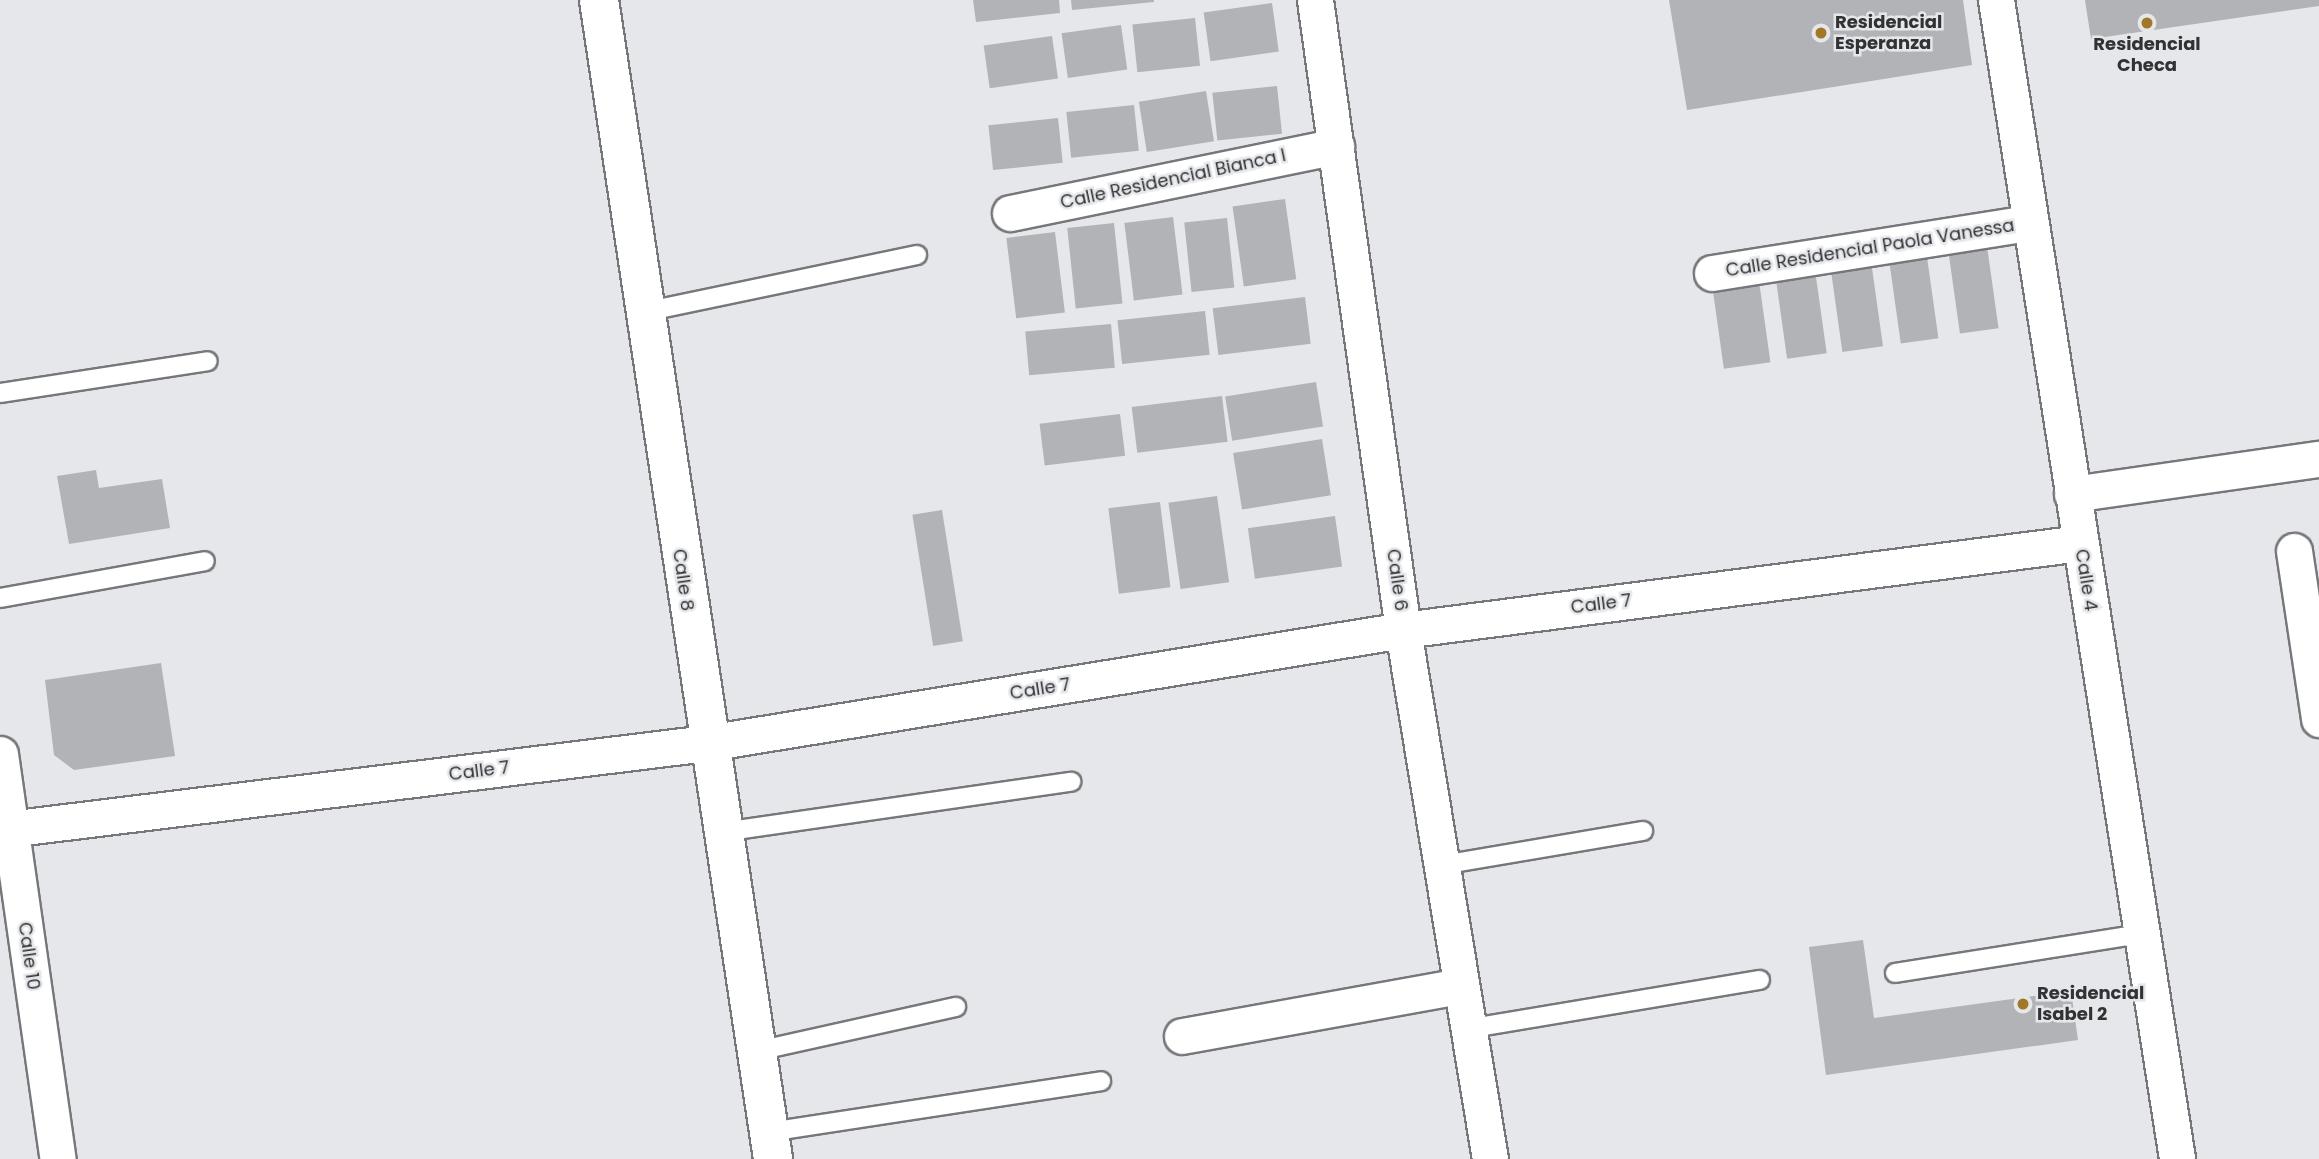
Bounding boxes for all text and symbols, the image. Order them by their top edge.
place label: Residencial Esperanza [1835,12,1942,54]
marker: Residencial Checa [2139,15,2155,31]
marker: Residencial Esperanza [1813,25,1829,41]
place label: Residencial Checa [2093,34,2201,76]
street label: Calle Residencial Bianca I [1058,145,1288,213]
street label: Calle Residencial Paola Vanessa [1724,215,2016,281]
street label: Calle 8 [668,548,698,612]
street label: Calle 6 [1382,548,1412,612]
street label: Calle 4 [2070,548,2102,612]
street label: Calle 7 [1570,590,1632,618]
street label: Calle 7 [1008,674,1072,704]
street label: Calle 7 [448,757,510,785]
street label: Calle 10 [14,921,44,991]
place label: Residencial Isabel 2 [2037,983,2144,1026]
marker: Residencial Isabel 2 [2015,996,2031,1012]

